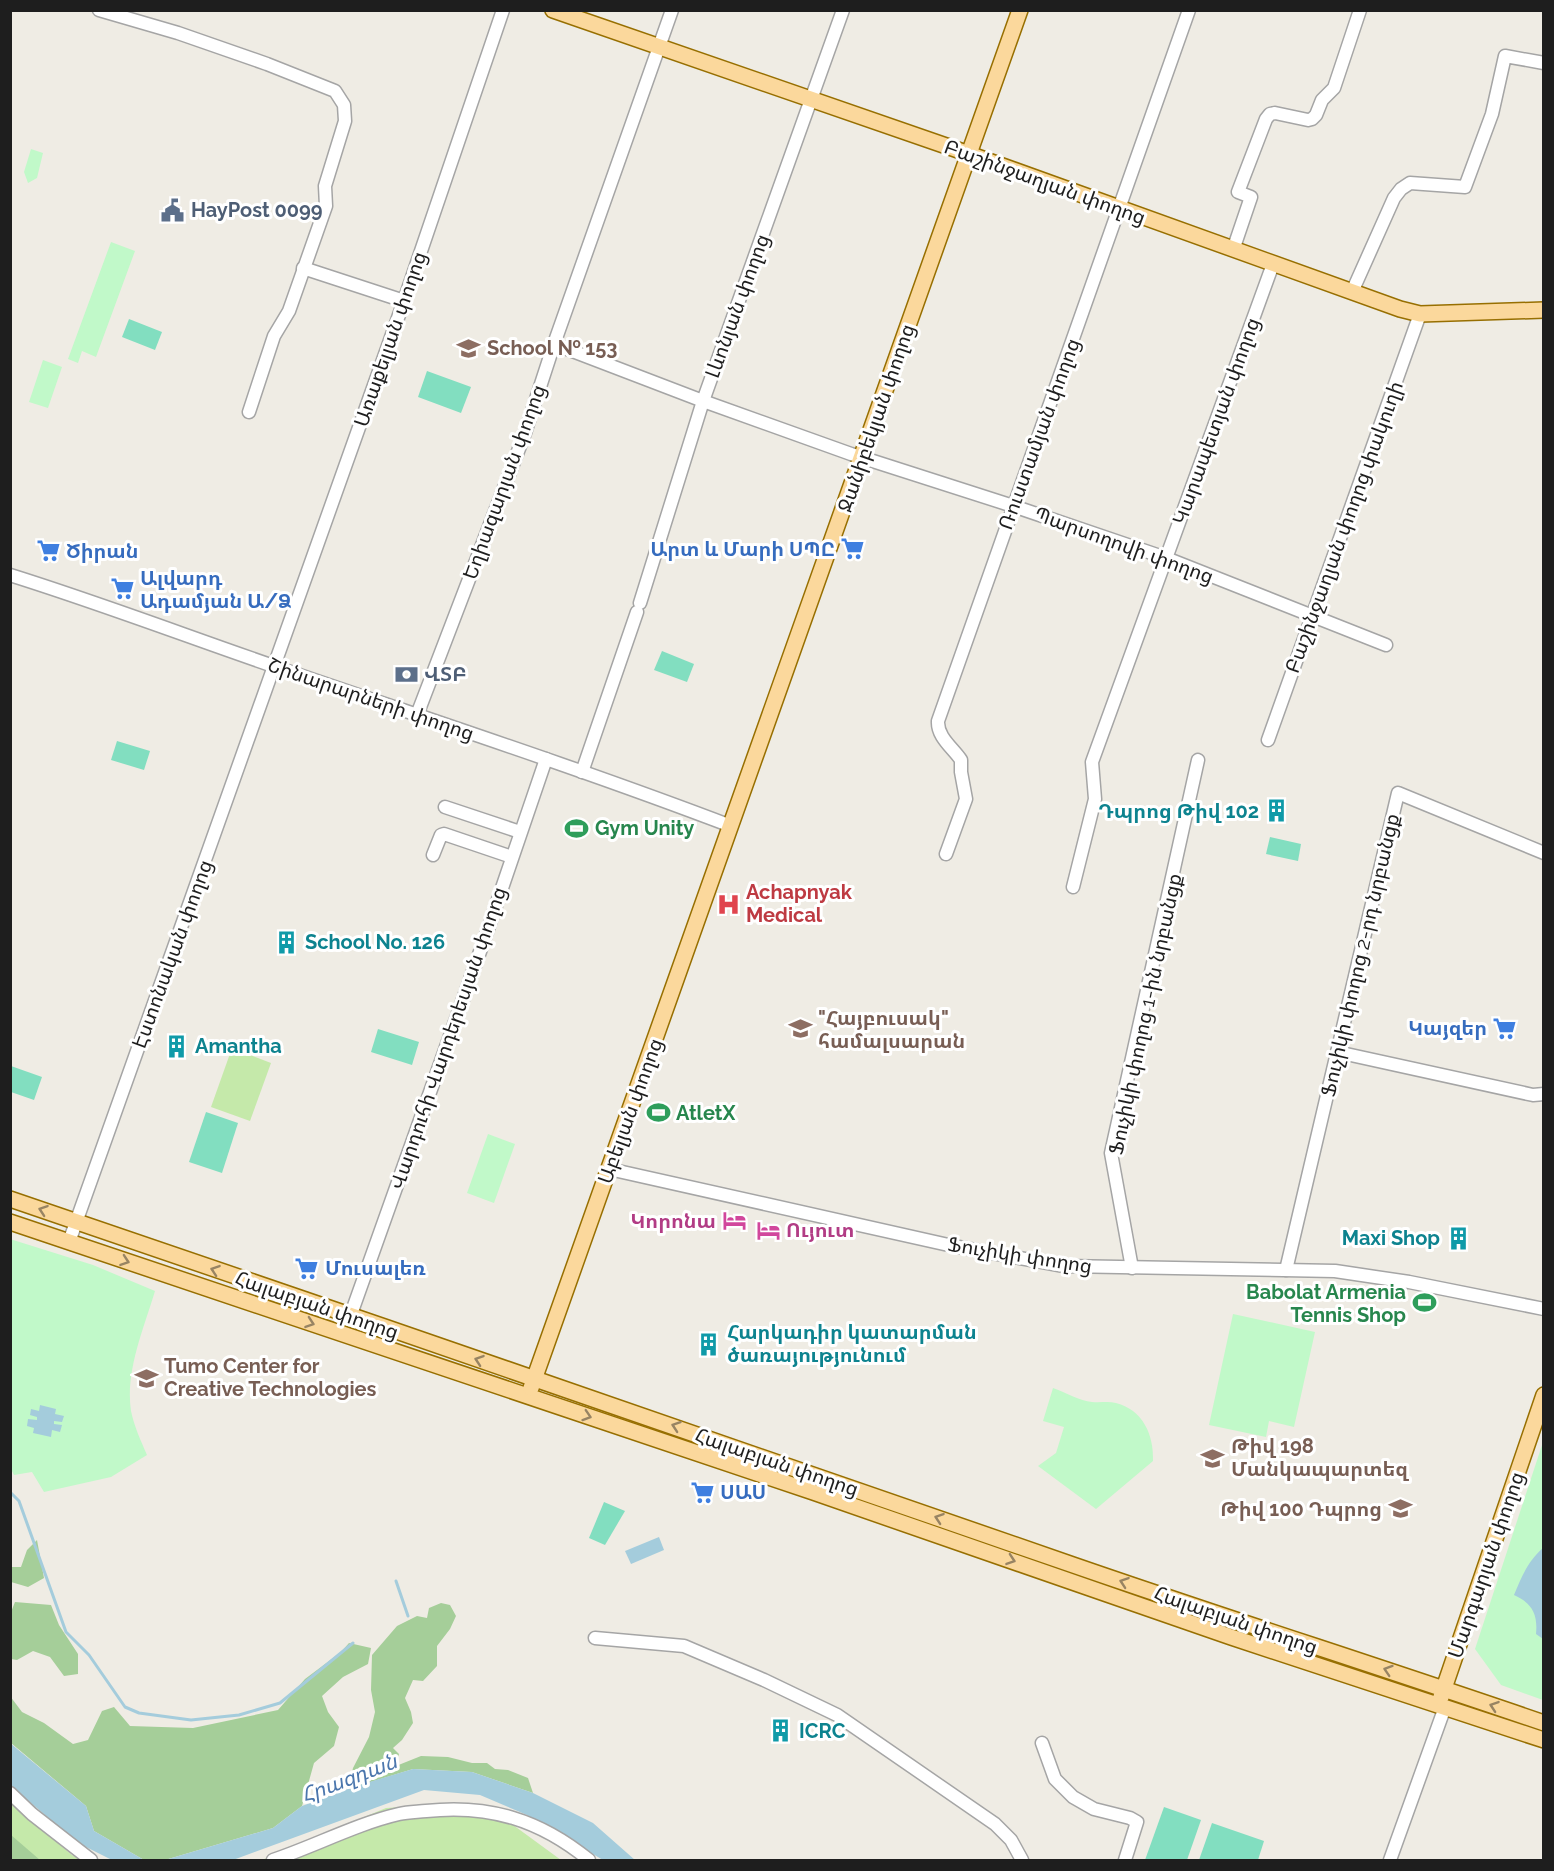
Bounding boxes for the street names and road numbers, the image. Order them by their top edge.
street label: Բաշինջաղյան փողոց [941,134,1149,230]
street label: Լևոնյան փողոց [700,231,774,381]
street label: Առաքելյան փողոց [349,248,431,430]
street label: Կարապետյան փողոց [1167,314,1265,528]
street label: Ջանիբեկյան փողոց [832,321,920,515]
street label: Ռուստամյան փողոց [993,335,1085,533]
street label: Բաշինջաղյան փողոց փակուղի [1280,378,1408,676]
street label: Եղիազարյան փողոց [458,381,550,583]
street label: Պարսողովի փողոց [1031,501,1217,589]
street label: Շինարարների փողոց [265,652,477,746]
street label: Ֆուչիկի փողոց 2-րդ նրբանցք [1316,811,1404,1099]
street label: Էստոնական փողոց [127,856,217,1052]
street label: Ֆուչիկի փողոց 1-ին նրբանցք [1103,871,1187,1157]
street label: Վարդուհի Վարդերեսյան փողոց [385,883,511,1193]
street label: Աբելյան փողոց [593,1035,667,1187]
street label: Ֆուչիկի փողոց [946,1232,1094,1278]
street label: Հալաբյան փողոց [232,1266,402,1344]
street label: Հալաբյան փողոց [692,1423,862,1501]
street label: Մարգարյան փողոց [1443,1469,1529,1661]
street label: Հալաբյան փողոց [1151,1581,1321,1659]

